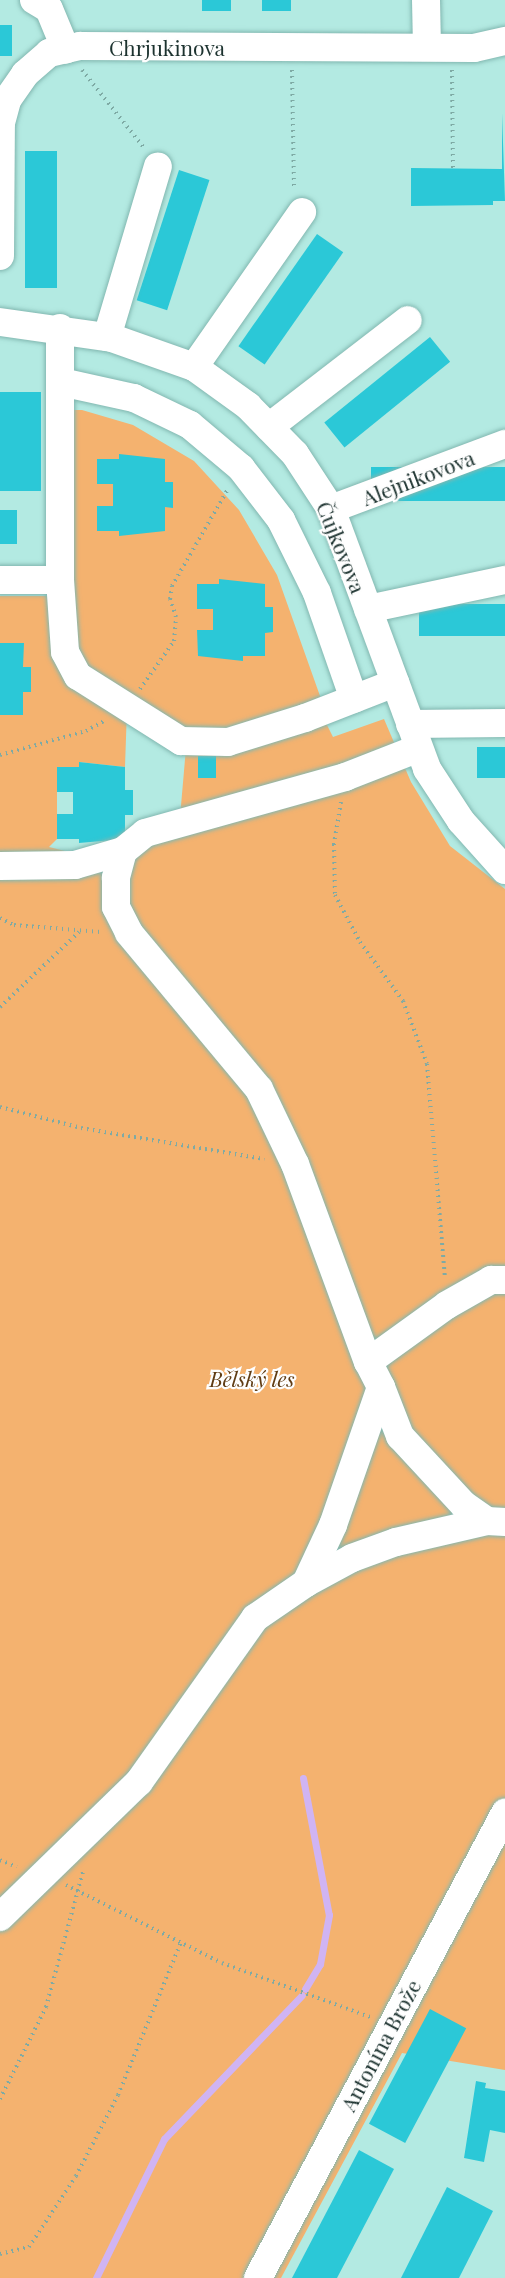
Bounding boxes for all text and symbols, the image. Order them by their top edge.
street label: Chrjukinova [109,34,225,60]
street label: Alejnikovova [358,444,478,510]
street label: Čujkovova [312,497,372,597]
park label: Bělský les [209,1365,295,1391]
street label: Antonína Brože [335,1975,425,2115]

